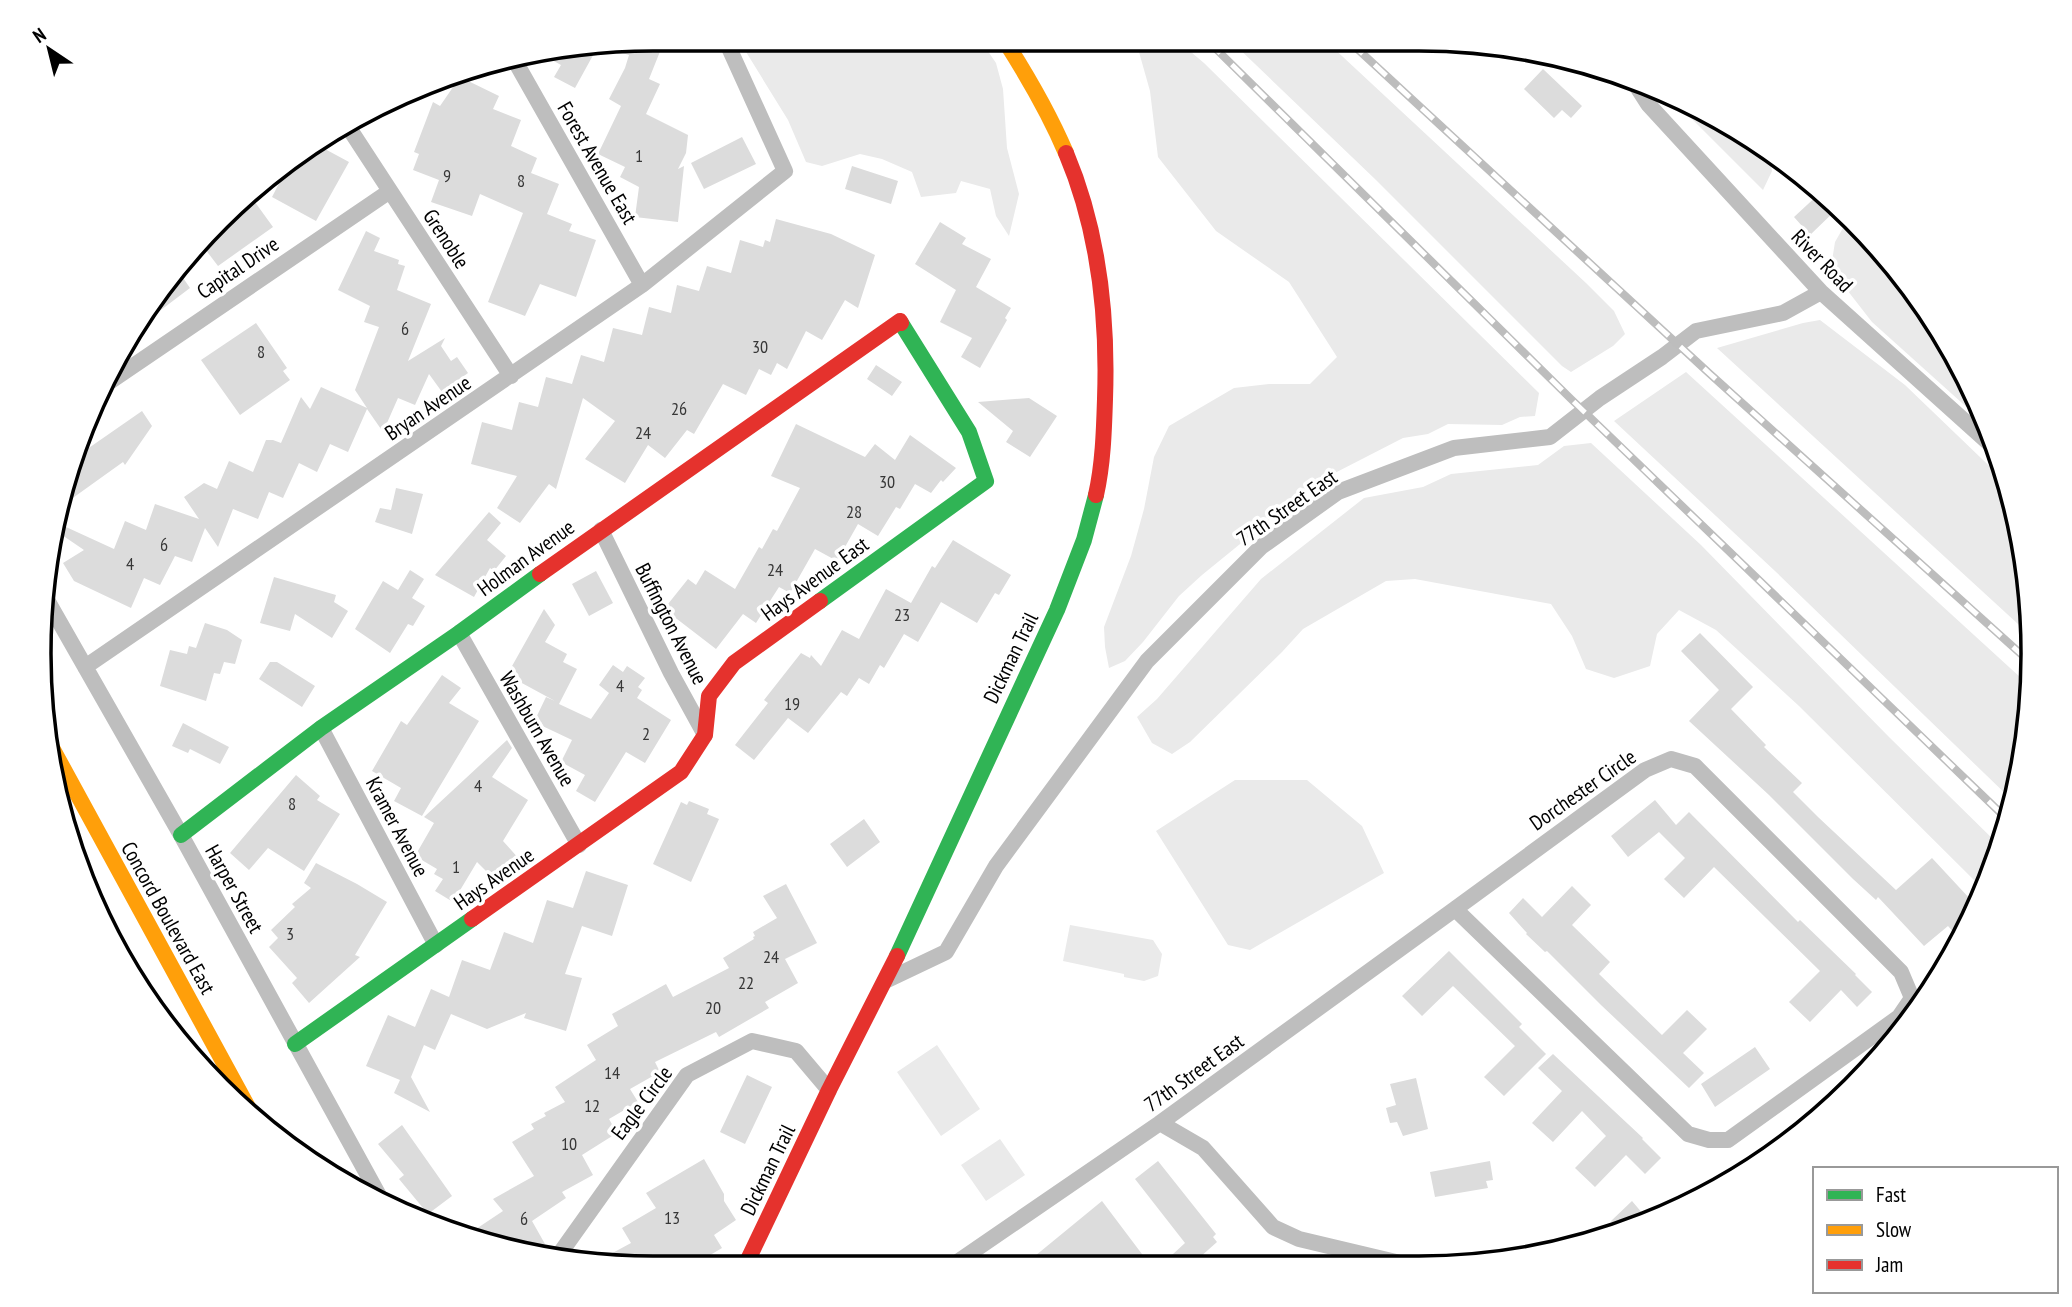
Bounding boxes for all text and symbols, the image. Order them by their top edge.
north arrow [14,14,84,84]
text: N [28,22,50,48]
street label: Forest Avenue East [552,97,643,229]
house number: 1 [635,144,643,167]
house number: 9 [443,164,451,187]
house number: 8 [517,169,525,192]
street label: Grenoble [417,204,476,274]
street label: River Road [1786,223,1859,298]
street label: Capital Drive [192,230,284,305]
house number: 6 [401,317,409,340]
house number: 30 [752,335,768,358]
house number: 8 [257,340,265,363]
street label: Bryan Avenue [379,369,476,446]
house number: 26 [671,397,687,420]
house number: 24 [635,421,651,444]
street label: 77th Street East [1231,463,1342,552]
house number: 30 [879,470,895,493]
house number: 28 [846,500,862,523]
street label: Holman Avenue [472,513,580,602]
street label: Hays Avenue East [756,530,874,627]
house number: 6 [160,533,168,556]
house number: 4 [126,552,134,575]
street label: Buffington Avenue [629,558,714,689]
house number: 24 [767,558,783,581]
house number: 23 [894,603,910,626]
street label: Dickman Trail [977,608,1044,708]
street label: Washburn Avenue [494,666,581,791]
house number: 4 [616,674,624,697]
house number: 19 [784,692,800,715]
house number: 2 [642,722,650,745]
street label: Dorchester Circle [1524,743,1641,836]
street label: Kramer Avenue [360,772,435,881]
house number: 4 [474,774,482,797]
house number: 8 [288,792,296,815]
street label: Concord Boulevard East [115,837,222,999]
street label: Harper Street [199,840,270,938]
street label: Hays Avenue [448,841,539,916]
house number: 1 [452,855,460,878]
house number: 3 [286,922,294,945]
house number: 24 [763,945,779,968]
house number: 22 [738,971,754,994]
house number: 20 [705,996,721,1019]
street label: 77th Street East [1139,1027,1249,1118]
street label: Eagle Circle [605,1060,678,1145]
house number: 14 [604,1061,620,1084]
house number: 12 [584,1094,600,1117]
street label: Dickman Trail [734,1120,801,1220]
house number: 10 [561,1132,577,1155]
legend [1813,1167,2058,1293]
text: Fast [1876,1181,1906,1208]
house number: 13 [664,1206,680,1229]
house number: 6 [520,1207,528,1230]
text: Slow [1876,1216,1912,1243]
text: Jam [1875,1251,1903,1278]

